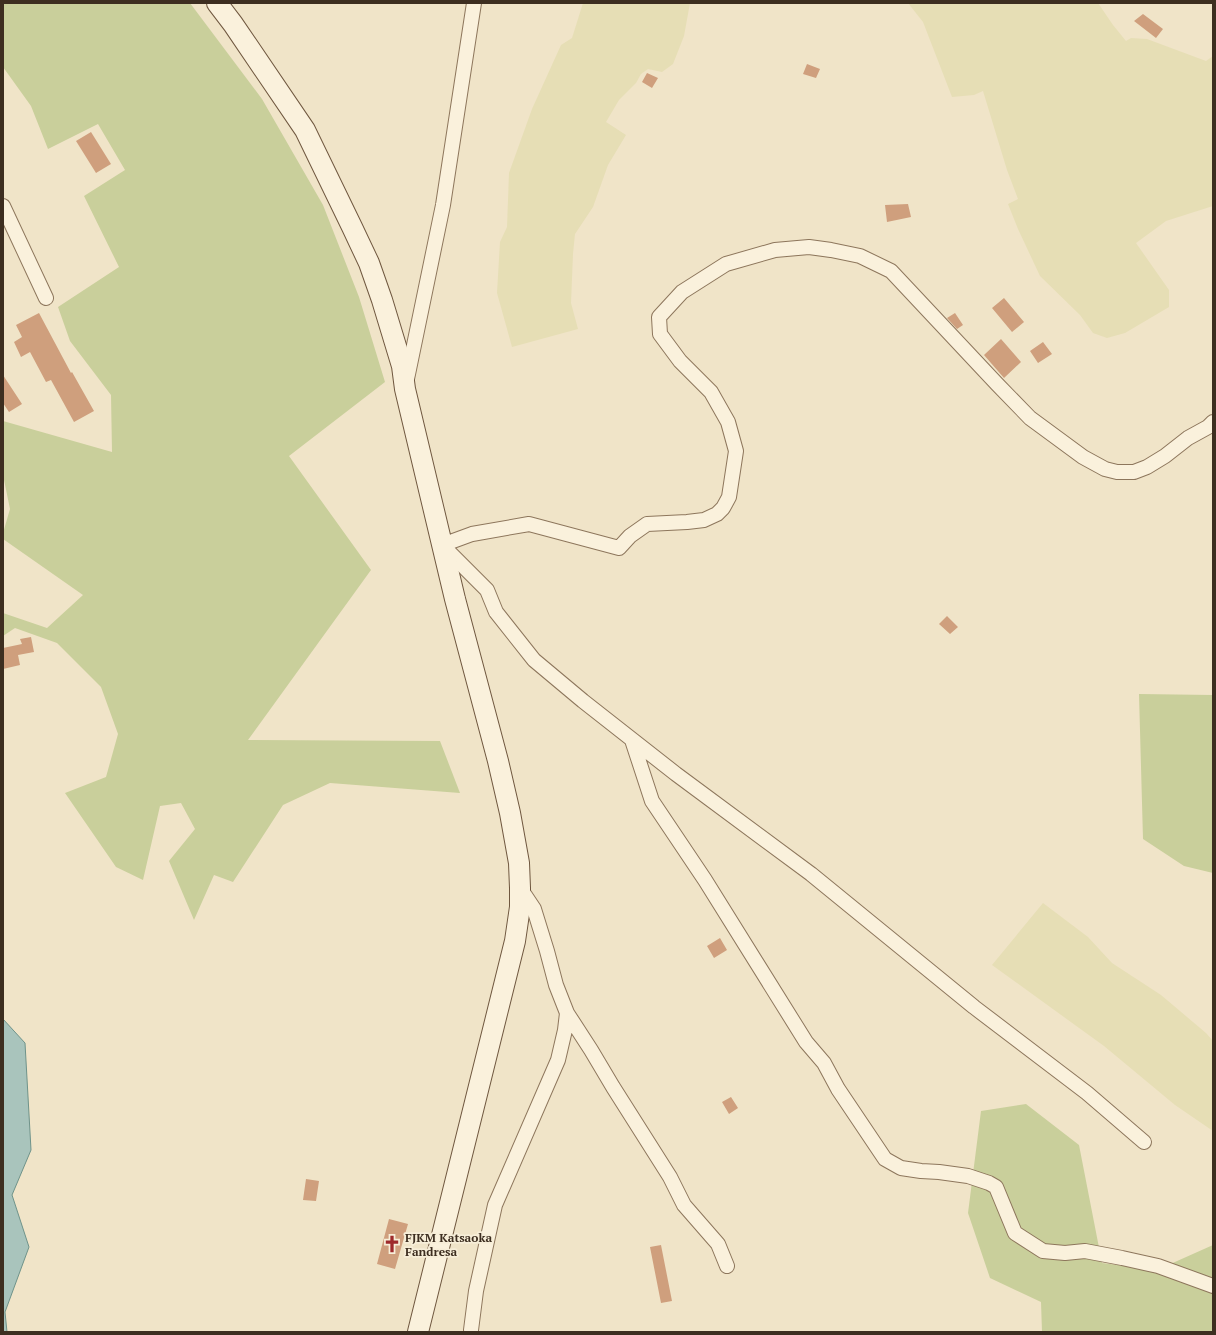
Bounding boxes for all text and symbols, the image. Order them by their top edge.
place label: FJKM Katsaoka Fandresa [405,1230,492,1259]
church icon: FJKM Katsaoka Fandresa [382,1234,402,1254]

